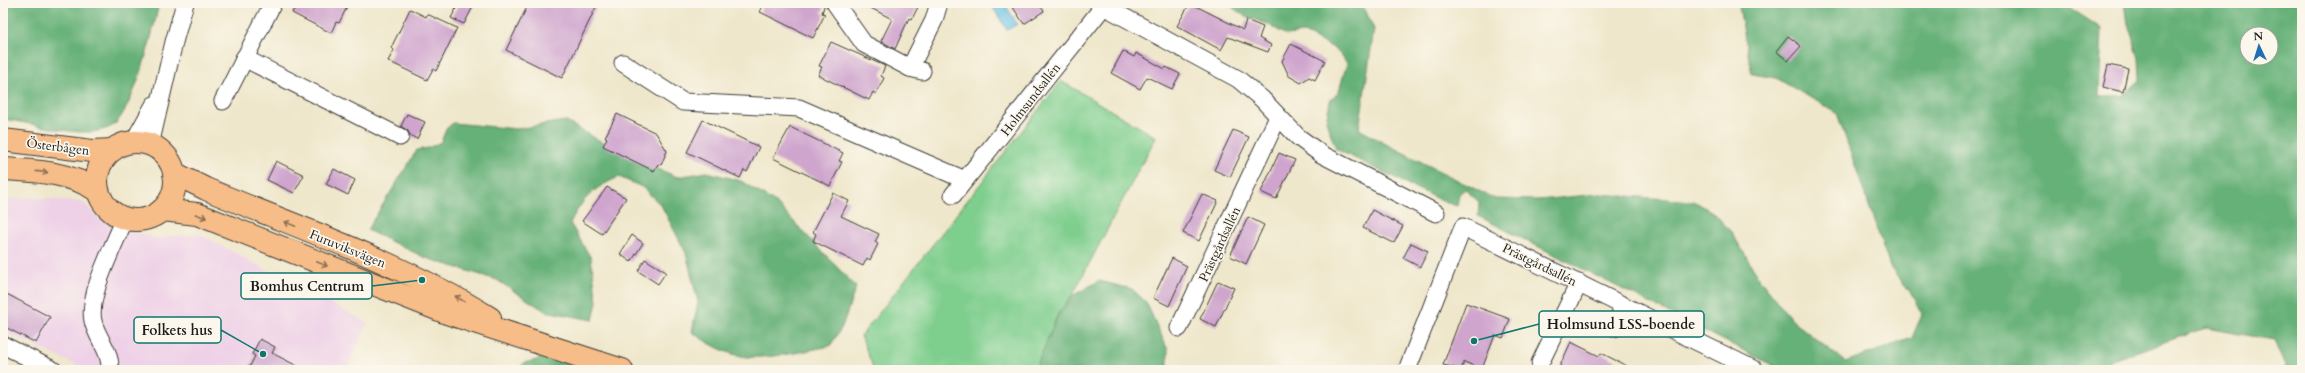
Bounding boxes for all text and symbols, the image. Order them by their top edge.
north arrow [2239,26,2279,66]
text: N [2253,29,2264,44]
street label: Holmsundsallén [997,59,1065,140]
street label: Österbågen [25,134,91,160]
one-way arrow [35,168,48,176]
street label: Prästgårdsallén [1195,203,1245,285]
one-way arrow [194,213,207,220]
one-way arrow [285,220,297,227]
street label: Furuviksvägen [307,225,389,273]
street label: Prästgårdsallén [1499,239,1580,291]
one-way arrow [315,260,327,268]
callout: Bomhus Centrum [241,273,372,299]
text: Bomhus Centrum [250,277,364,296]
one-way arrow [454,295,466,303]
callout: Holmsund LSS-boende [1539,311,1704,337]
text: Holmsund LSS-boende [1547,315,1695,334]
callout: Folkets hus [134,317,221,343]
text: Folkets hus [141,321,213,340]

